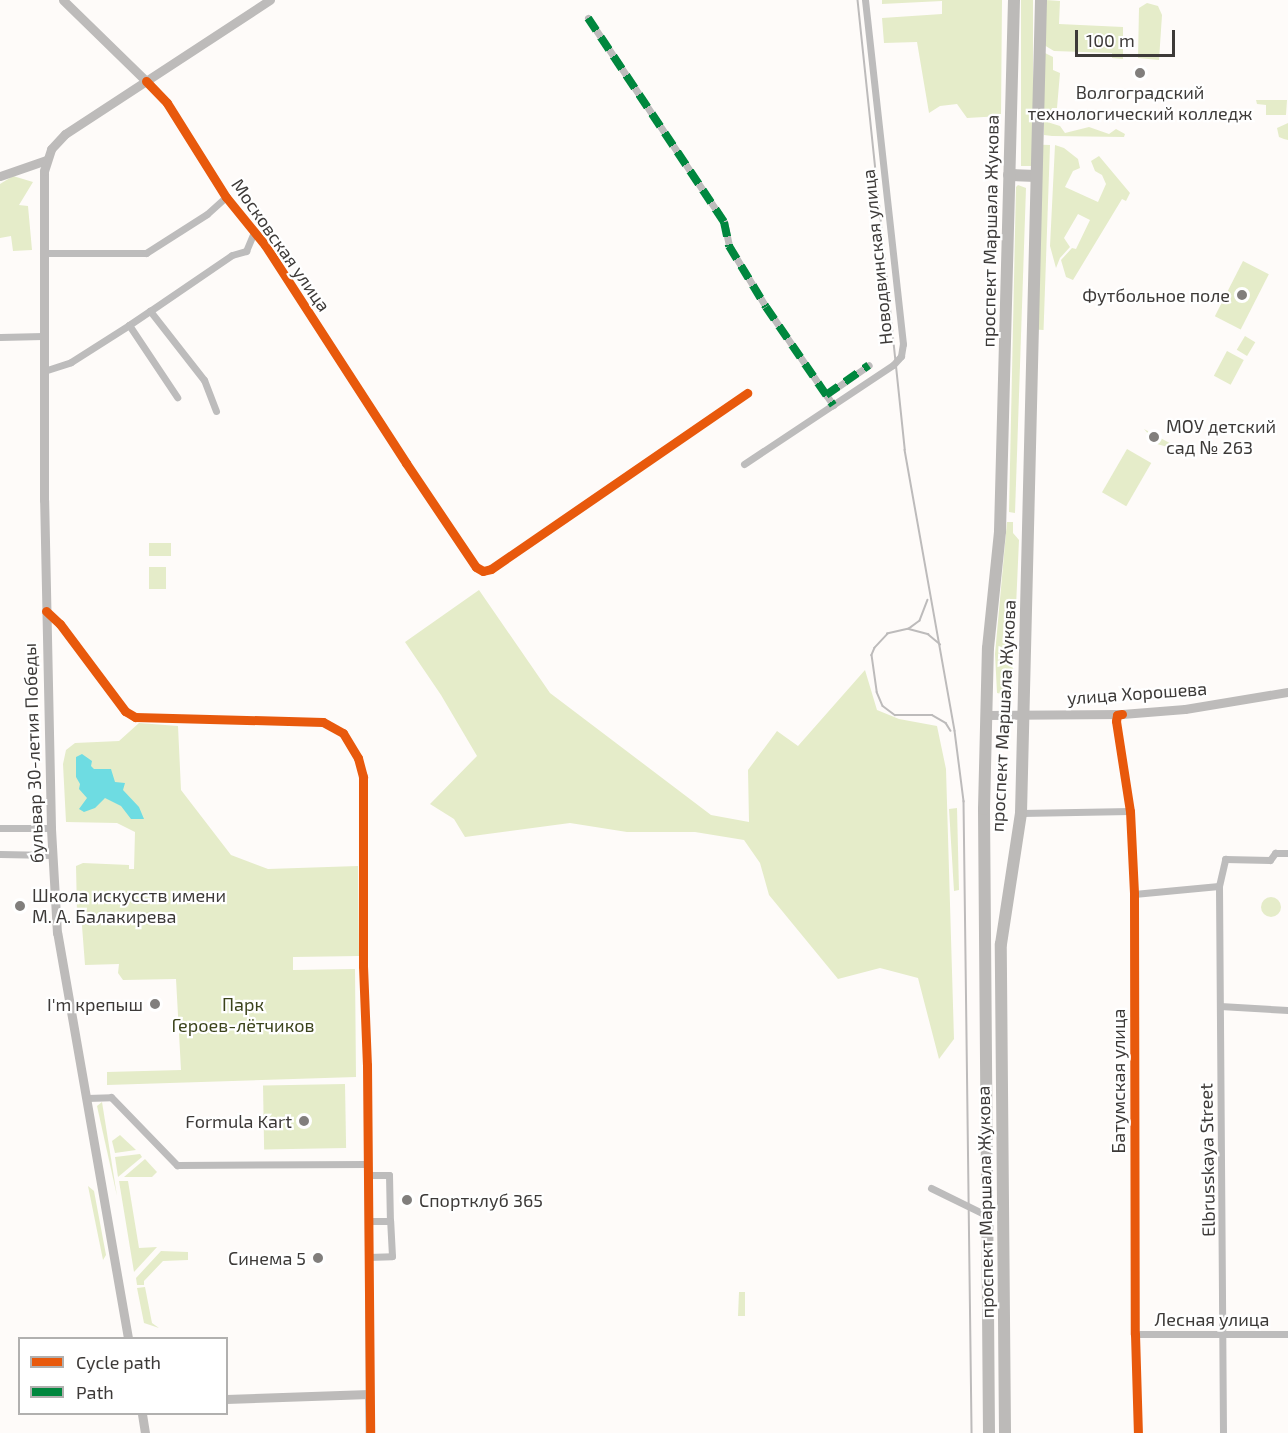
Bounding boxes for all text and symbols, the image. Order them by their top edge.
scale bar [1078,18,1178,56]
text: 100 m [1086,29,1135,51]
marker: Волгоградский технологический колледж [1133,66,1147,80]
place label: Волгоградский технологический колледж [1028,82,1252,124]
street label: проспект Маршала Жукова [977,114,1003,348]
street label: Новодвинская улица [857,168,897,346]
street label: Московская улица [227,174,335,316]
place label: Футбольное поле [1082,284,1230,306]
marker: Футбольное поле [1235,288,1249,302]
place label: МОУ детский сад № 263 [1166,416,1276,458]
marker: МОУ детский сад № 263 [1147,430,1161,444]
street label: проспект Маршала Жукова [986,599,1020,833]
street label: бульвар 30-летия Победы [18,643,48,863]
street label: улица Хорошева [1066,677,1208,709]
place label: Школа искусств имени М. А. Балакирева [32,885,226,928]
marker: Школа искусств имени М. А. Балакирева [13,899,27,913]
place label: I'm крепыш [47,993,143,1015]
park label: Парк Героев-лётчиков [171,994,315,1036]
marker: I'm крепыш [148,997,162,1011]
street label: Батумская улица [1107,1008,1129,1154]
street label: Elbrusskaya Street [1195,1083,1219,1237]
street label: проспект Маршала Жукова [972,1085,998,1319]
place label: Formula Kart [185,1110,292,1132]
marker: Formula Kart [297,1114,311,1128]
place label: Спортклуб 365 [419,1189,543,1211]
marker: Спортклуб 365 [400,1193,414,1207]
place label: Синема 5 [228,1247,306,1269]
marker: Синема 5 [311,1251,325,1265]
street label: Лесная улица [1155,1308,1269,1330]
legend [18,1337,228,1415]
text: Cycle path [76,1351,161,1373]
text: Path [76,1381,114,1403]

